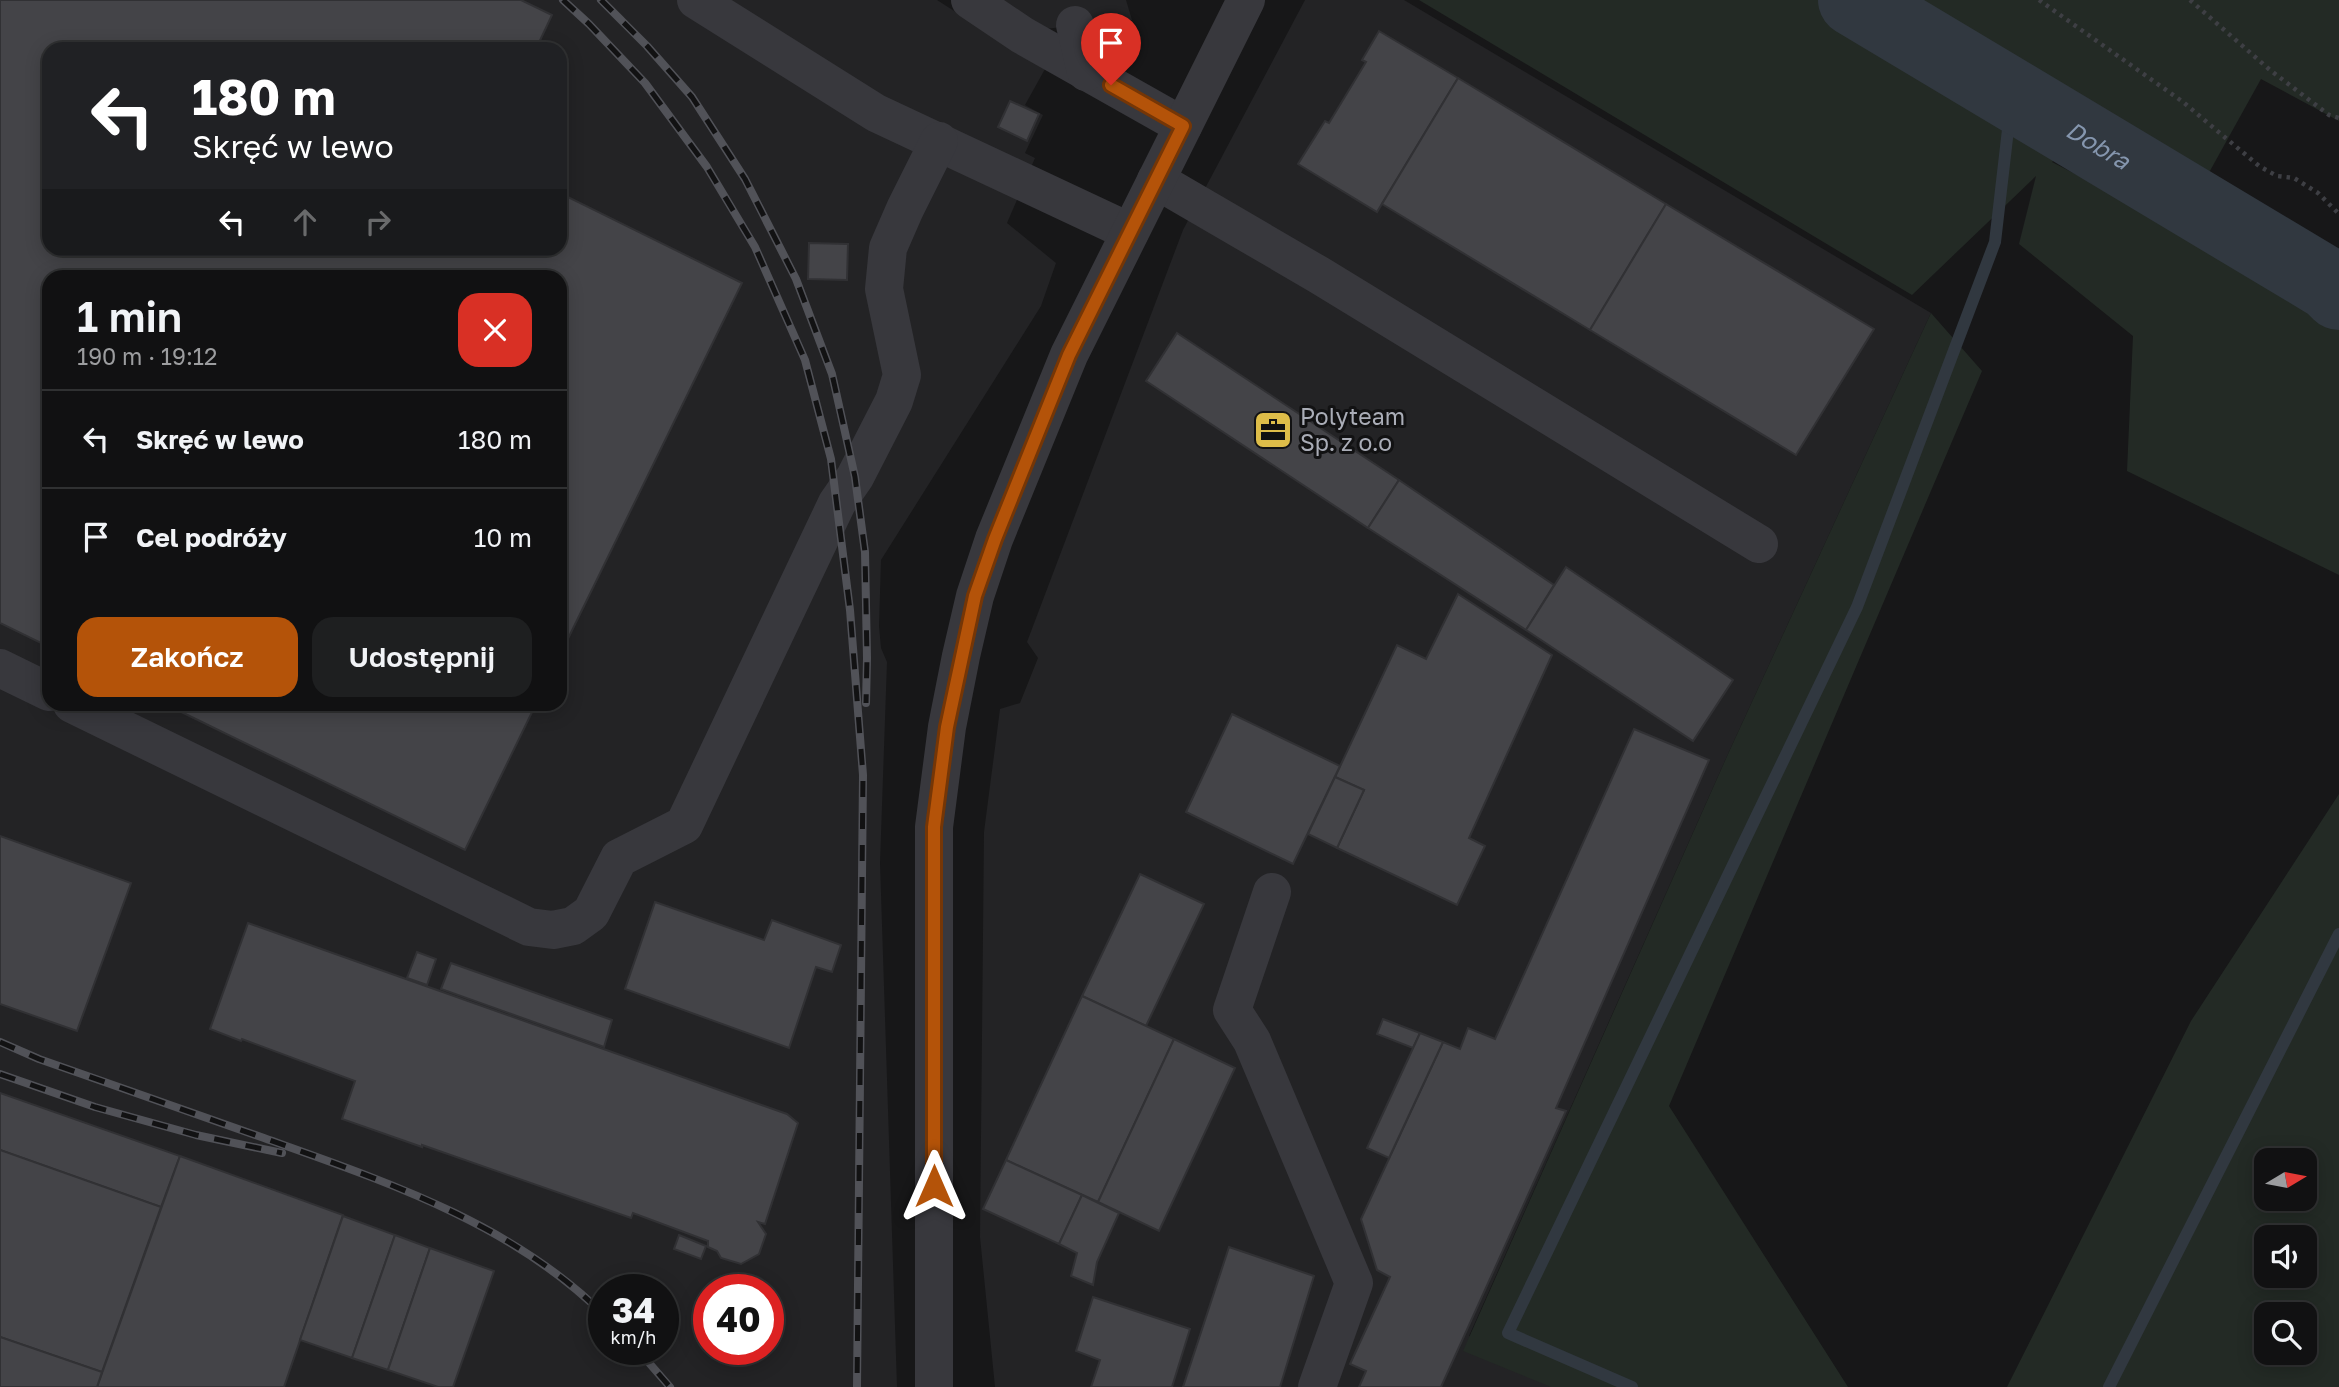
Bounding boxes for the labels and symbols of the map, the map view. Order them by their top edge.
pin [1081,13,1141,85]
water label: Dobra [2062,115,2137,175]
place label: Polyteam Sp. z o.o [1300,402,1405,456]
office icon: Polyteam Sp. z o.o [1252,409,1294,451]
north arrow [2254,1148,2317,1211]
position arrow [897,1149,971,1223]
speed limit sign: 40 [693,1274,784,1365]

